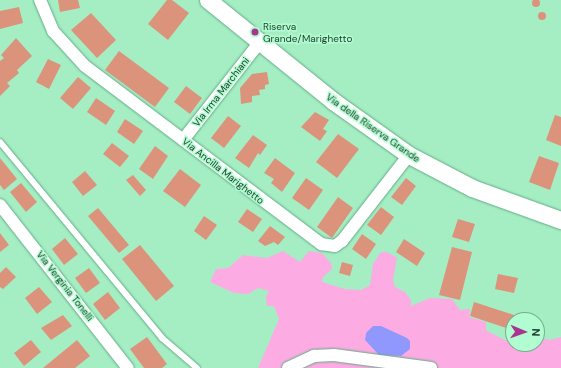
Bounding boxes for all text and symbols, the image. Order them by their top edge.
place label: Riserva Grande/Marighetto [263,20,352,44]
marker: Riserva Grande/Marighetto [250,27,260,37]
street label: Via Irma Marchiani [190,55,252,129]
street label: Via della Riserva Grande [324,91,422,165]
street label: Via Ancilla Marighetto [180,135,266,207]
street label: Via Verginia Tonelli [34,249,96,323]
north arrow [505,312,545,352]
text: N [529,328,543,337]

